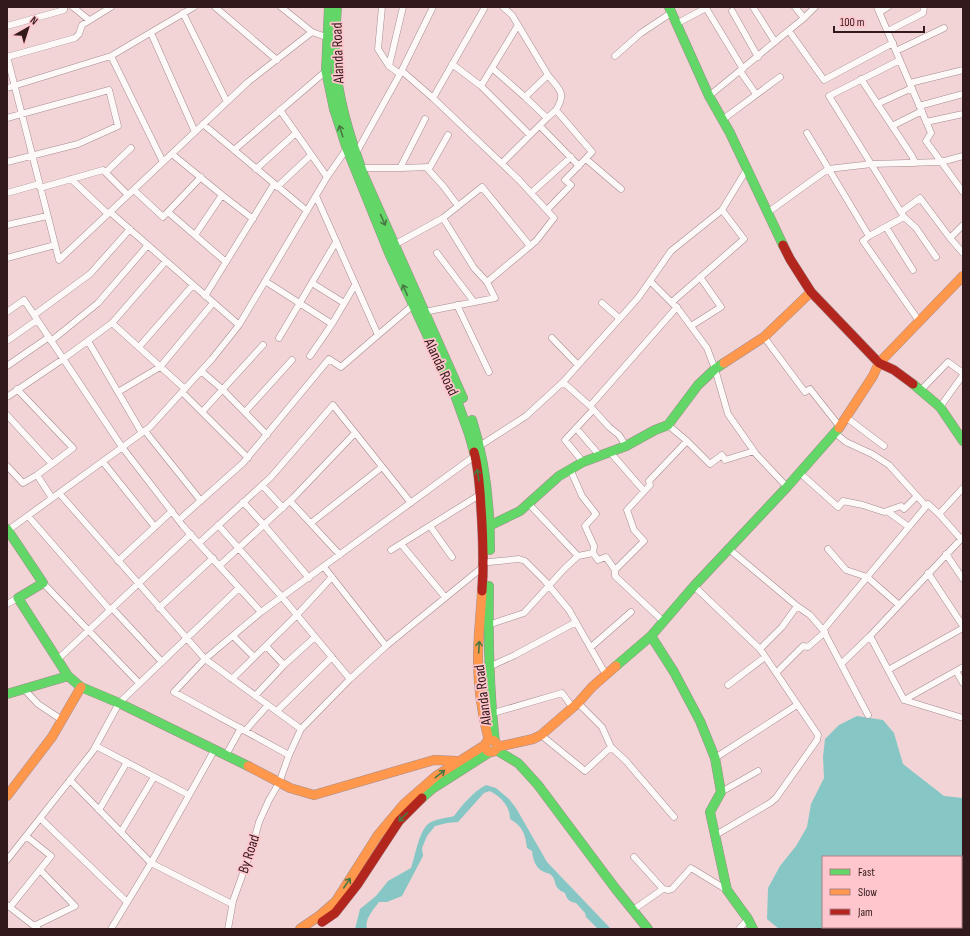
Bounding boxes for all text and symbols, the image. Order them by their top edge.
north arrow [8,8,48,48]
scale bar [834,8,924,34]
text: N [28,14,40,28]
text: 100 m [840,15,865,30]
street label: Alanda Road [327,22,349,85]
one-way arrow [337,124,344,137]
one-way arrow [380,214,388,226]
one-way arrow [401,284,409,296]
street label: Alanda Road [419,334,463,399]
one-way arrow [474,469,482,482]
one-way arrow [475,641,482,654]
street label: Alanda Road [470,664,496,727]
one-way arrow [434,770,445,778]
one-way arrow [398,812,408,822]
street label: By Road [234,832,264,876]
legend [822,856,962,928]
text: Fast [858,865,875,880]
one-way arrow [344,877,352,889]
text: Slow [858,885,877,900]
text: Jam [857,905,873,920]

